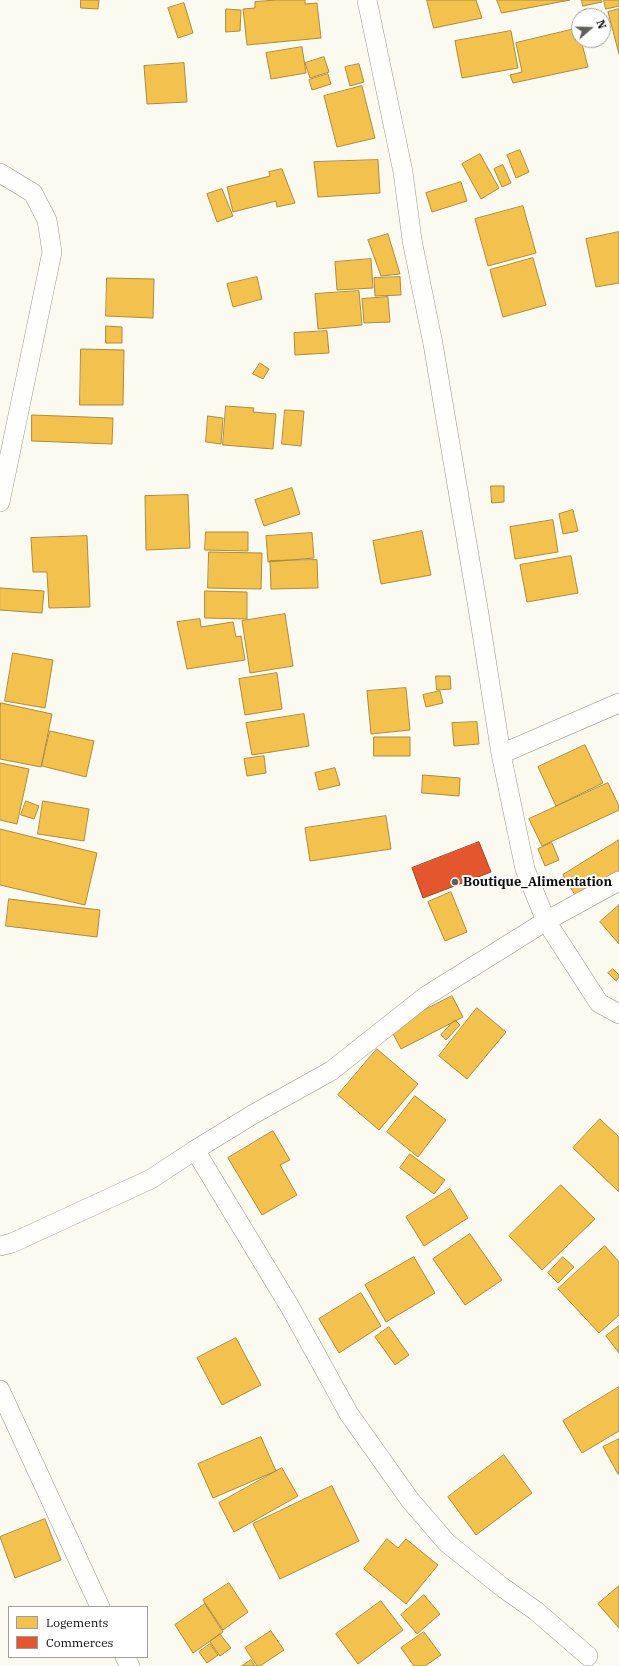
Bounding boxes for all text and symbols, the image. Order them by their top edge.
north arrow [571,8,611,48]
text: N [593,18,609,31]
place label: Boutique_Alimentation [463,874,612,890]
marker: Boutique_Alimentation [450,877,460,887]
legend [8,1606,148,1658]
text: Logements [46,1615,108,1630]
text: Commerces [46,1635,113,1650]

